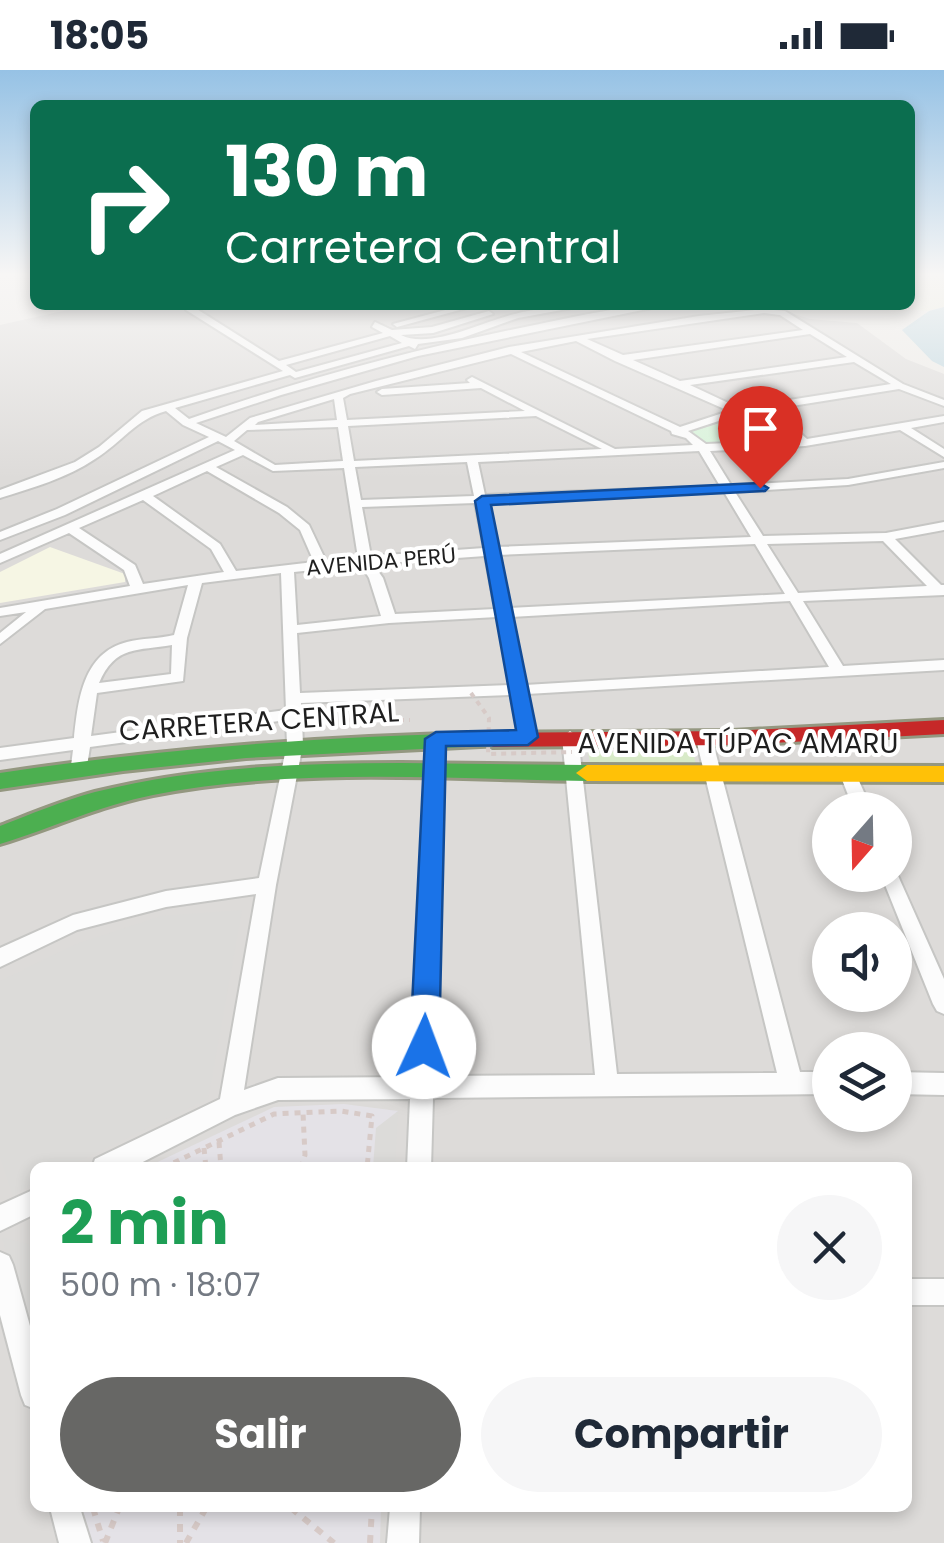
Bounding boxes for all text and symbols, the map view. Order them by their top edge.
text: 18:05 [50,9,149,62]
text: 130 m [225,122,428,221]
icon: right [60,140,190,270]
text: Carretera Central [225,216,621,279]
pin [718,386,803,489]
icon: arrive [733,401,788,456]
street label: AVENIDA PERÚ [305,540,457,583]
street label: CARRETERA CENTRAL [118,692,400,751]
street label: AVENIDA TÚPAC AMARU [578,724,898,763]
north arrow [812,792,912,892]
map controls [812,792,912,1132]
button: sound [812,912,912,1012]
position arrow [372,995,476,1099]
button: layers [812,1032,912,1132]
text: 2 min [60,1181,229,1265]
button: close [777,1195,882,1300]
text: 500 m · 18:07 [60,1262,260,1307]
button: Salir [60,1377,461,1492]
button: Compartir [481,1377,882,1492]

